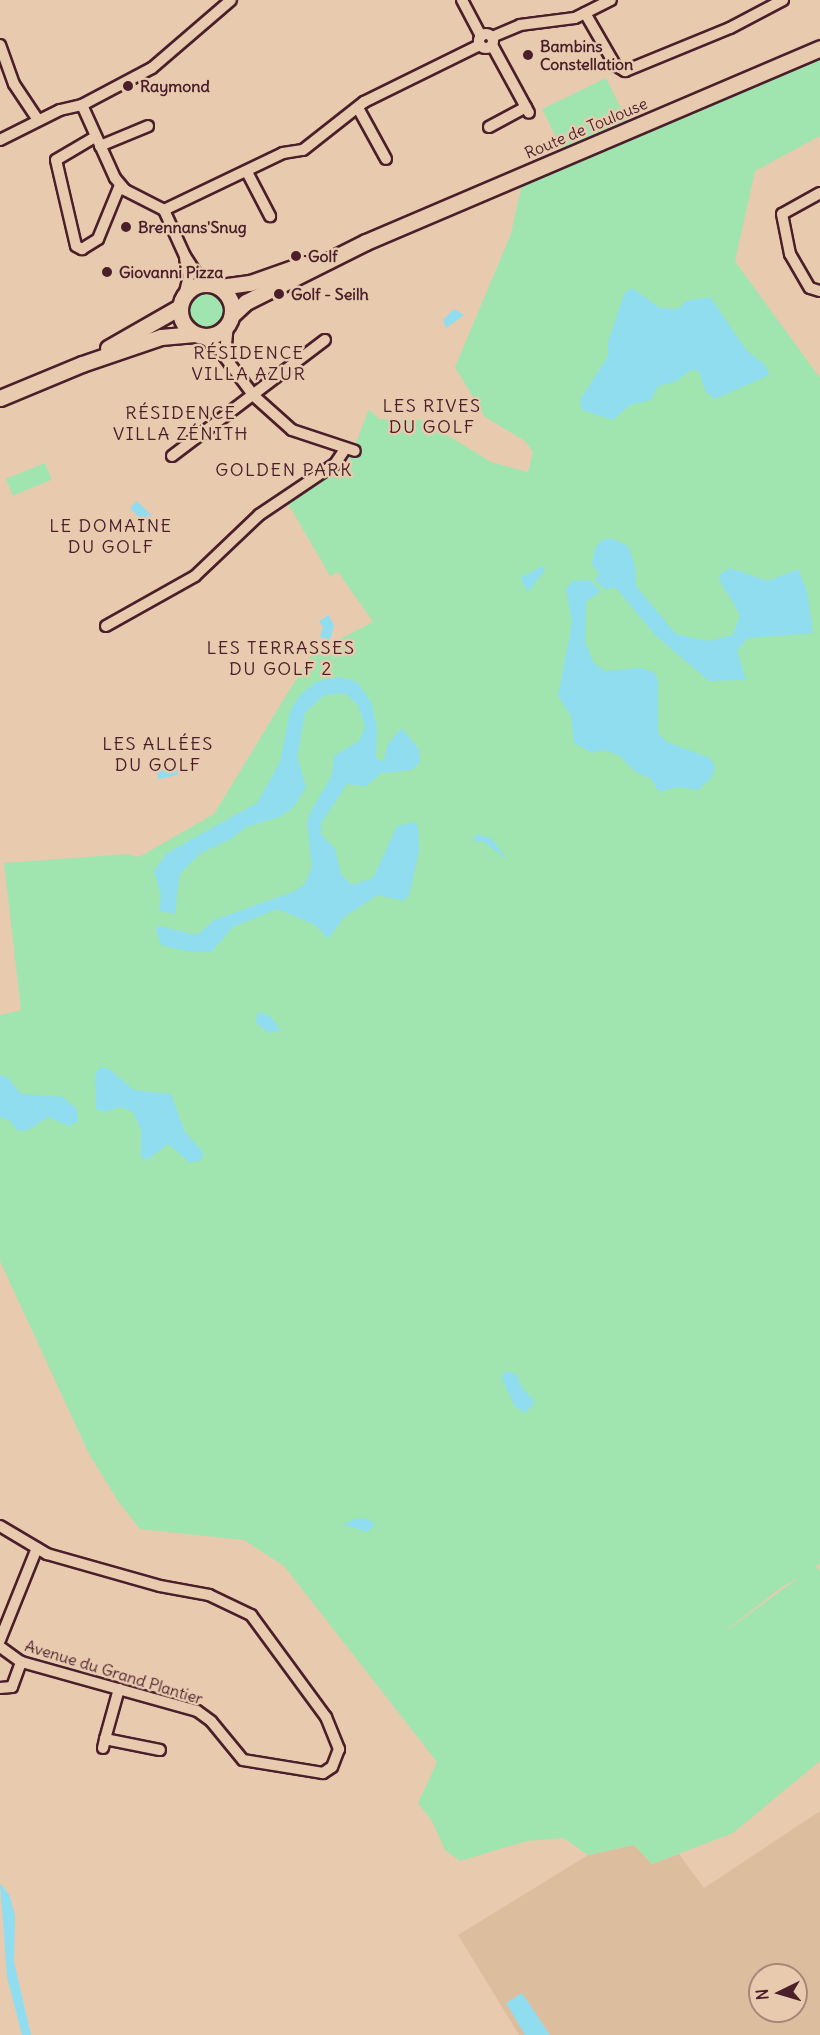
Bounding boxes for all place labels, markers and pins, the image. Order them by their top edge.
place label: Bambins Constellation [540,36,633,74]
marker: Bambins Constellation [521,48,535,62]
place label: Raymond [140,76,210,96]
marker: Raymond [121,79,135,93]
place label: Brennans'Snug [138,217,247,237]
marker: Brennans'Snug [119,220,133,234]
place label: Golf [308,246,337,266]
marker: Golf [289,249,303,263]
place label: Giovanni Pizza [119,262,223,282]
marker: Giovanni Pizza [100,265,114,279]
place label: Golf - Seilh [291,284,369,304]
marker: Golf - Seilh [272,287,286,301]

